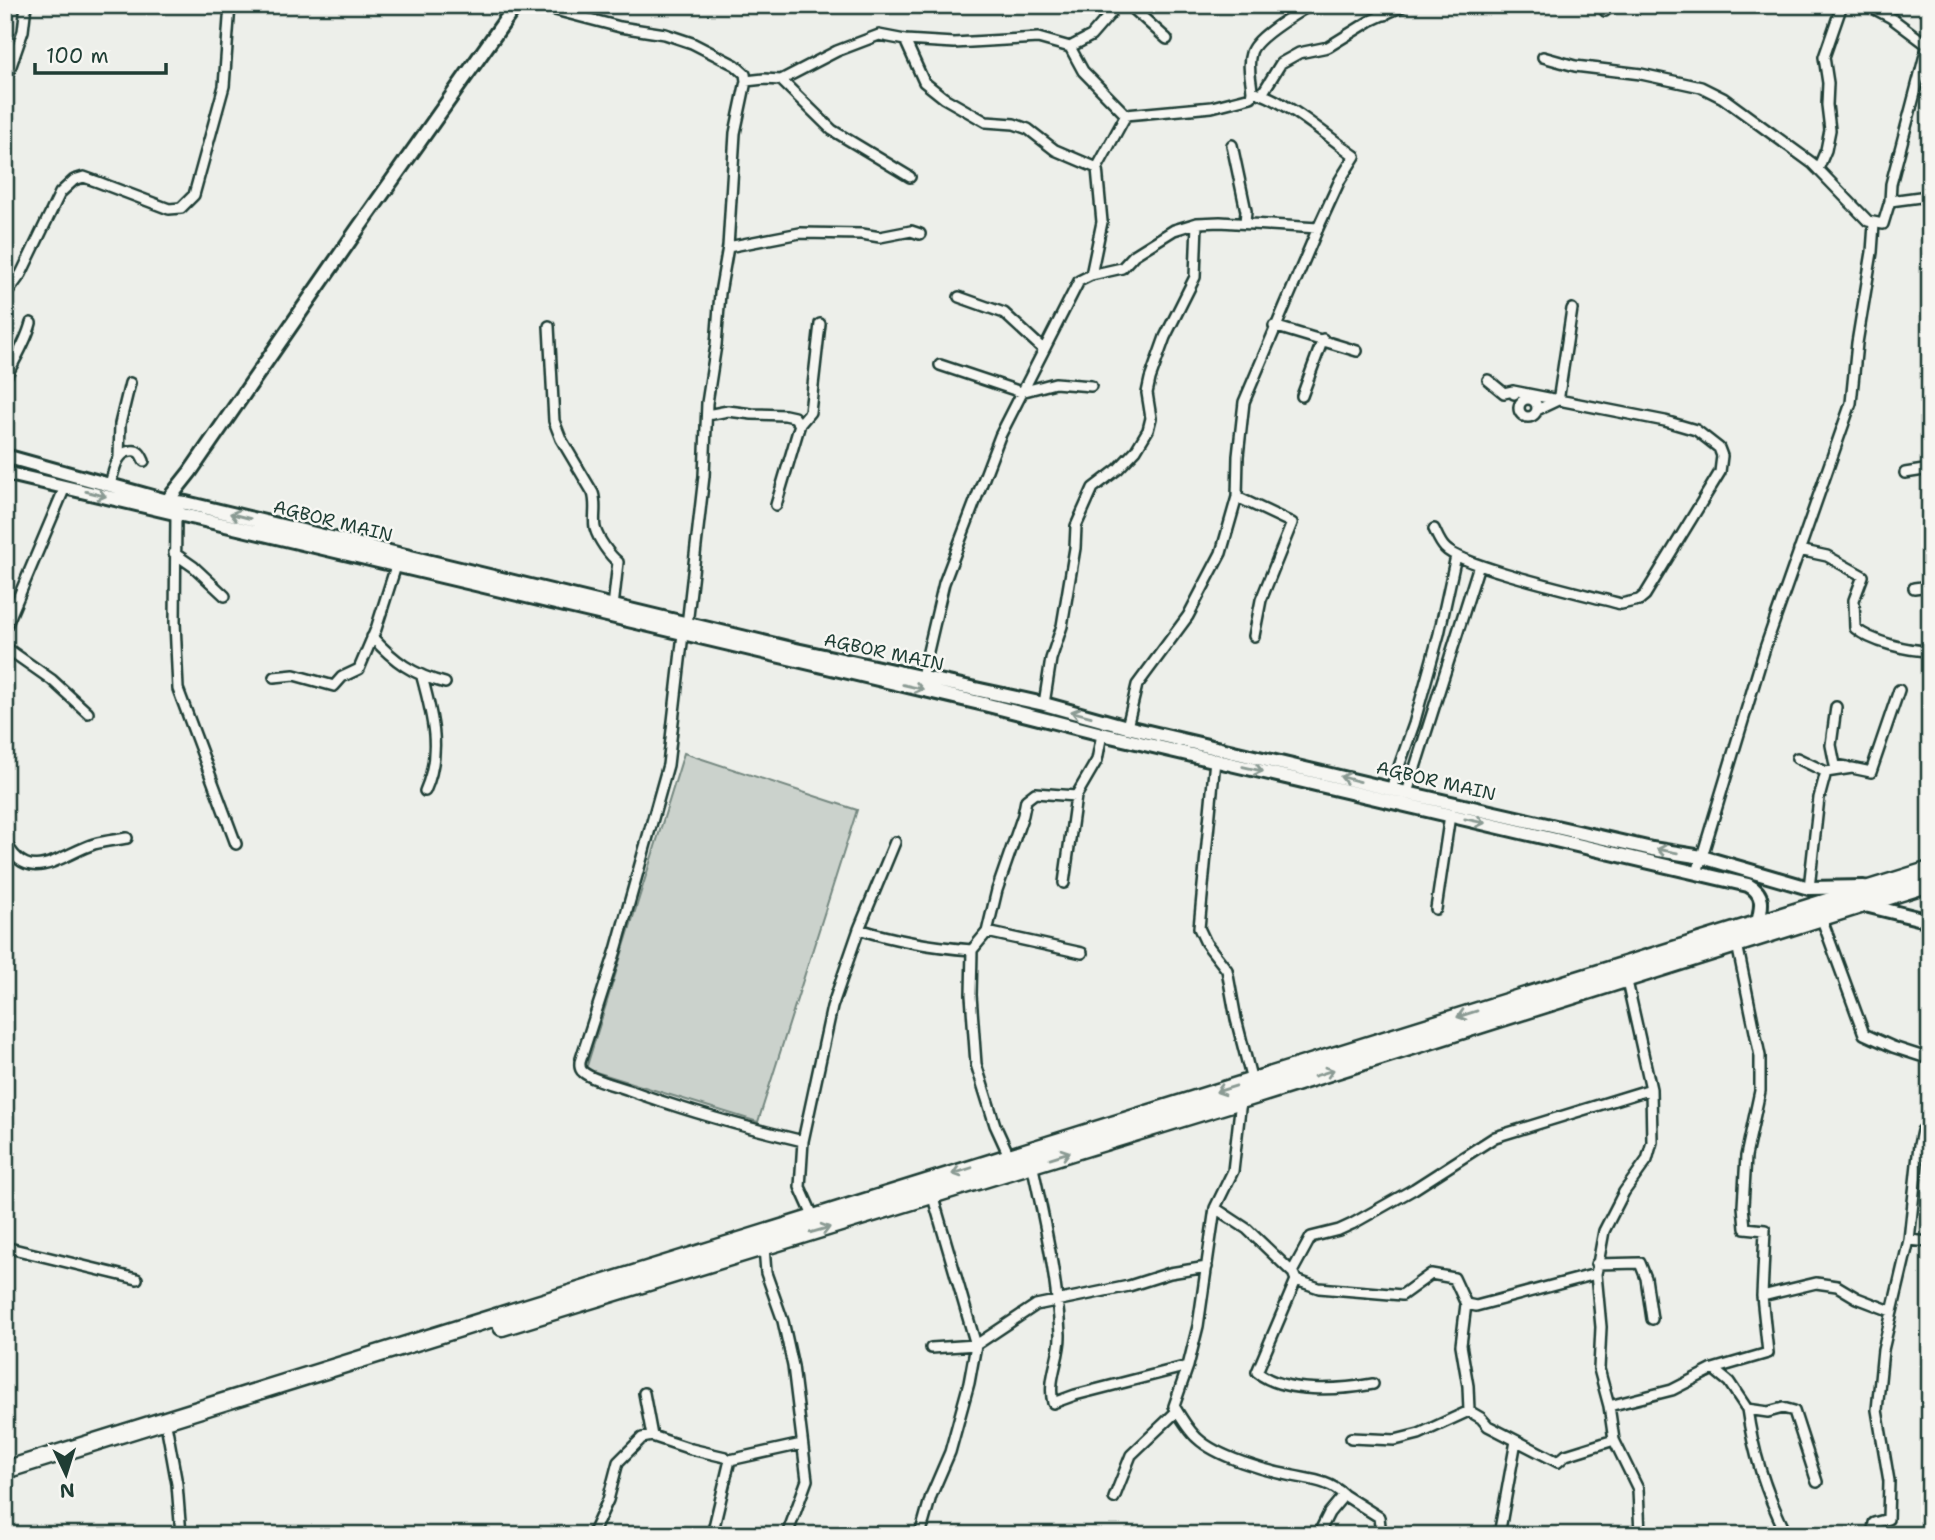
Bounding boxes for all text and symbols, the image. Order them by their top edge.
scale bar [35,32,166,76]
text: 100 m [46,42,109,70]
one-way arrow [84,488,106,501]
street label: AGBOR MAIN [271,495,395,547]
one-way arrow [229,509,252,522]
street label: AGBOR MAIN [822,628,946,676]
one-way arrow [901,681,924,694]
one-way arrow [1070,707,1092,720]
street label: AGBOR MAIN [1374,756,1498,806]
one-way arrow [1241,762,1264,776]
one-way arrow [1339,772,1362,785]
one-way arrow [1463,814,1486,828]
one-way arrow [1656,844,1679,858]
one-way arrow [1456,1008,1478,1021]
one-way arrow [1313,1066,1335,1079]
one-way arrow [1216,1084,1238,1096]
one-way arrow [1049,1147,1071,1160]
one-way arrow [952,1165,974,1178]
one-way arrow [809,1223,831,1236]
north arrow [32,1438,102,1508]
text: N [59,1477,76,1503]

